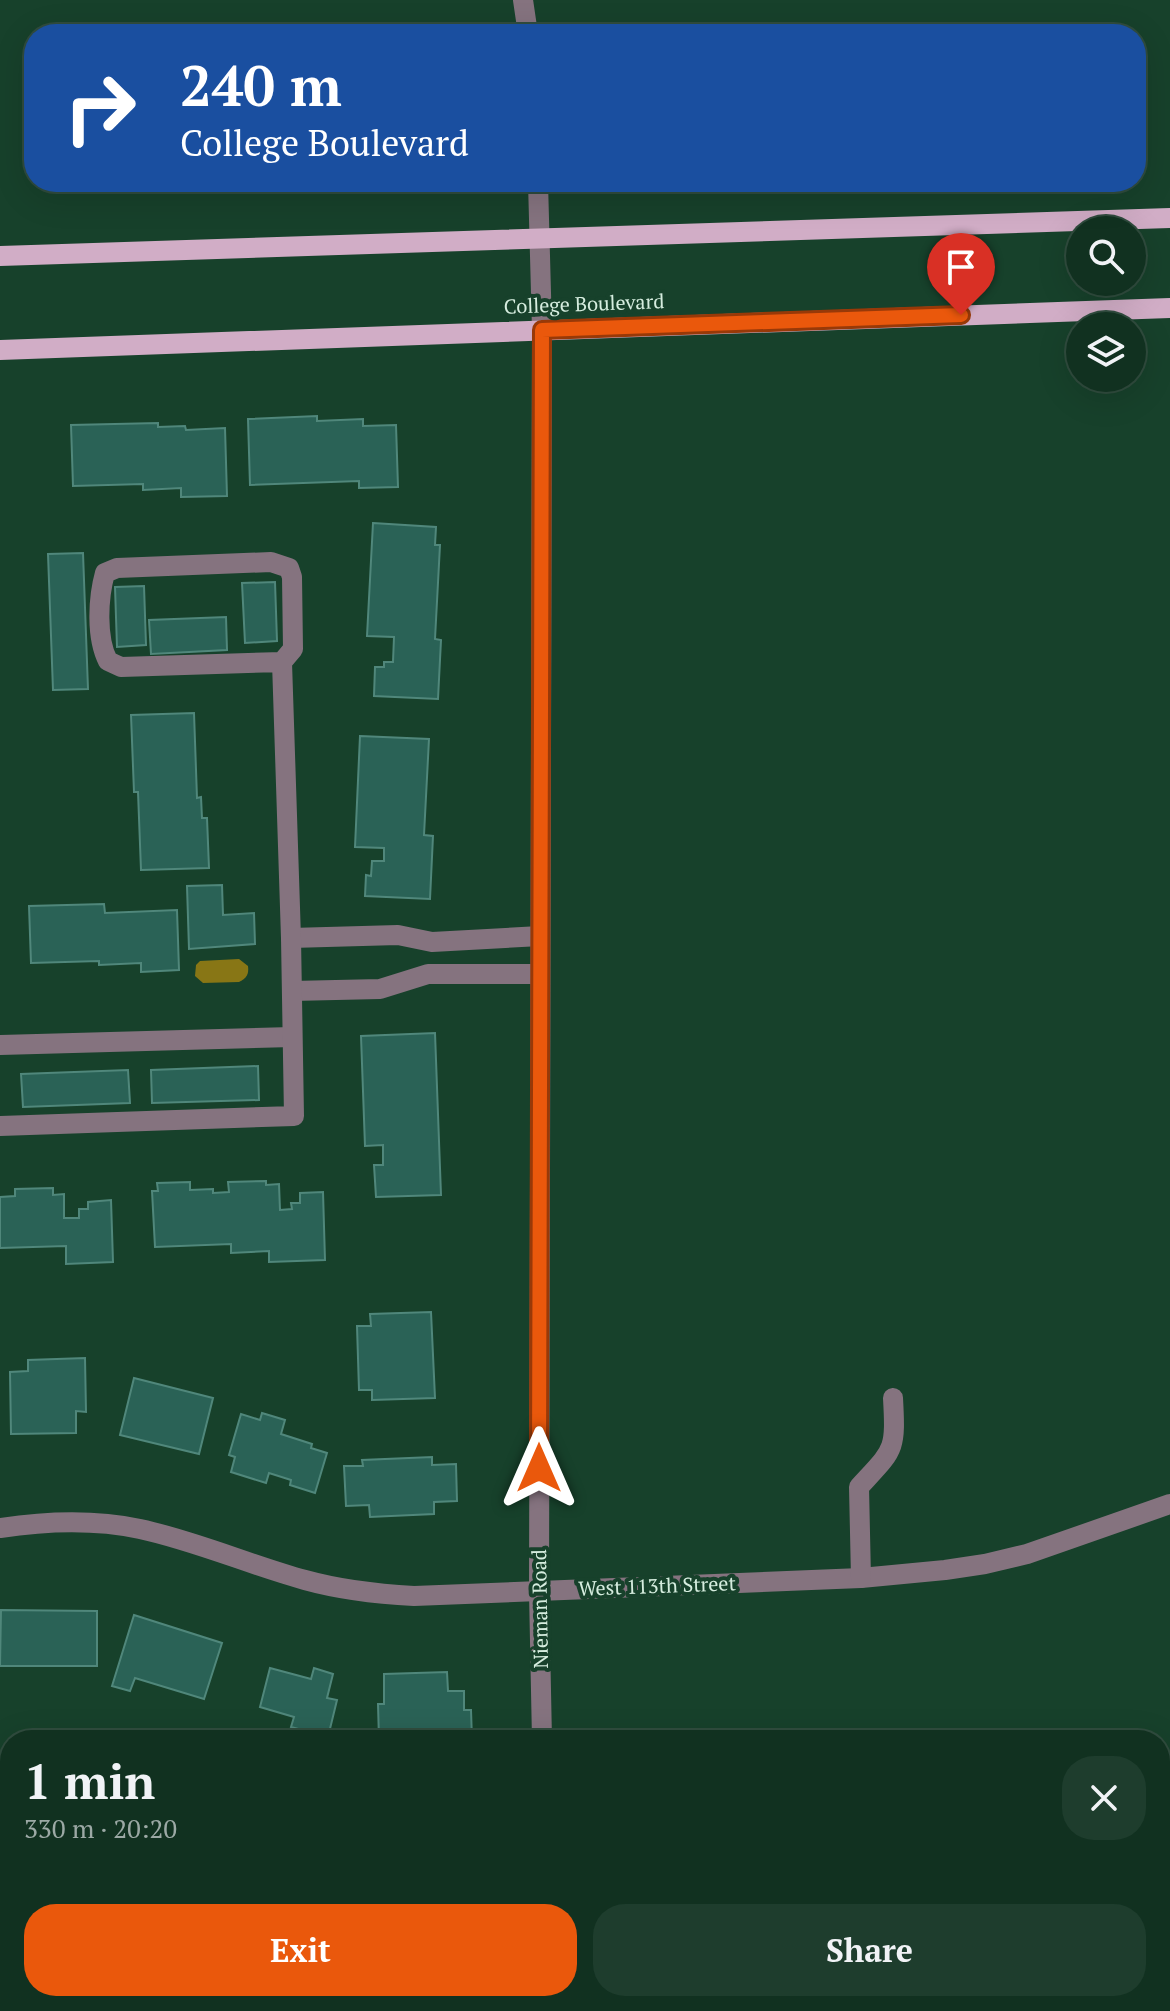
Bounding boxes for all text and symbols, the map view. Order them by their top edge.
text: 240 m [180,48,342,122]
icon: right [48,56,152,160]
text: College Boulevard [180,119,469,166]
map controls [1066,216,1146,392]
button: search [1066,216,1146,296]
pin [927,233,995,315]
icon: arrive [939,245,983,289]
street label: College Boulevard [503,287,665,320]
button: layers [1066,312,1146,392]
position arrow [497,1426,581,1510]
street label: Nieman Road [525,1549,554,1669]
street label: West 113th Street [578,1569,737,1602]
text: 1 min [24,1749,155,1813]
button: close [1062,1756,1146,1840]
text: 330 m · 20:20 [24,1811,177,1845]
button: Exit [24,1904,577,1996]
button: Share [593,1904,1146,1996]

